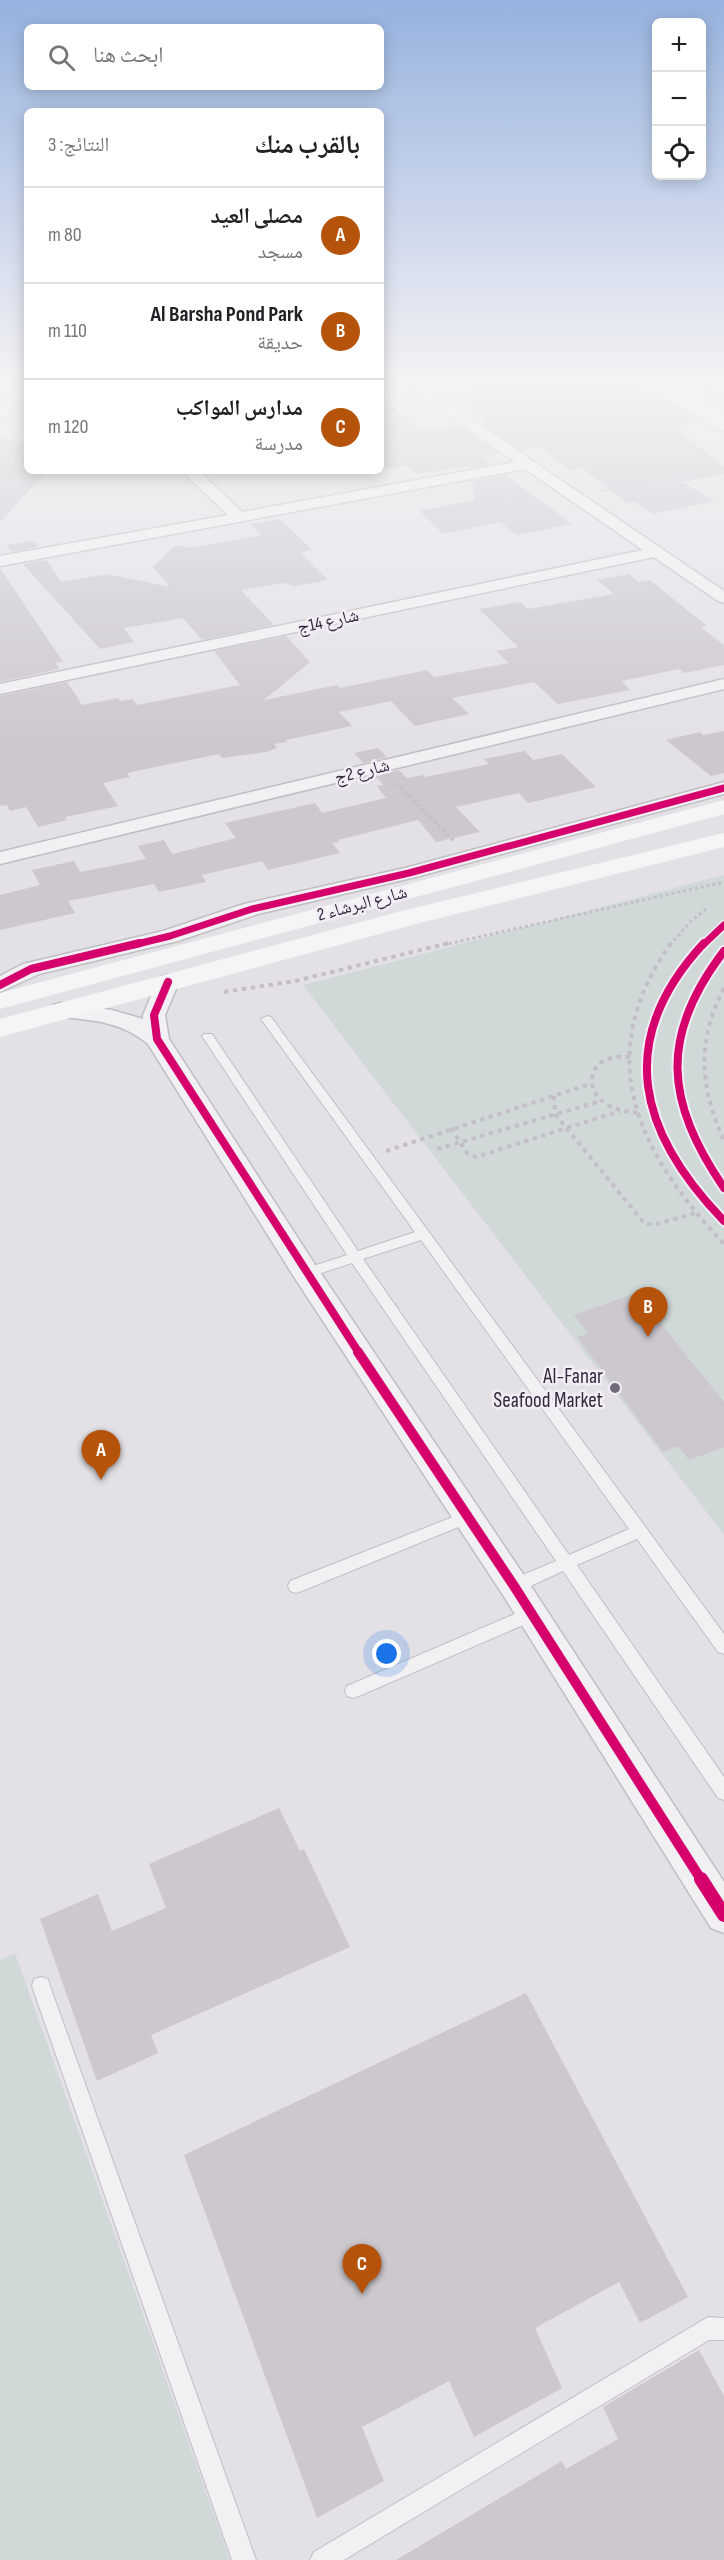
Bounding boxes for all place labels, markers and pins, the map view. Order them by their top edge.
pin: B [628,1288,668,1337]
place label: Al-Fanar Seafood Market [493,1364,603,1413]
marker: Al-Fanar Seafood Market [608,1381,622,1395]
pin: A [82,1430,120,1480]
pin: C [342,2244,382,2294]

